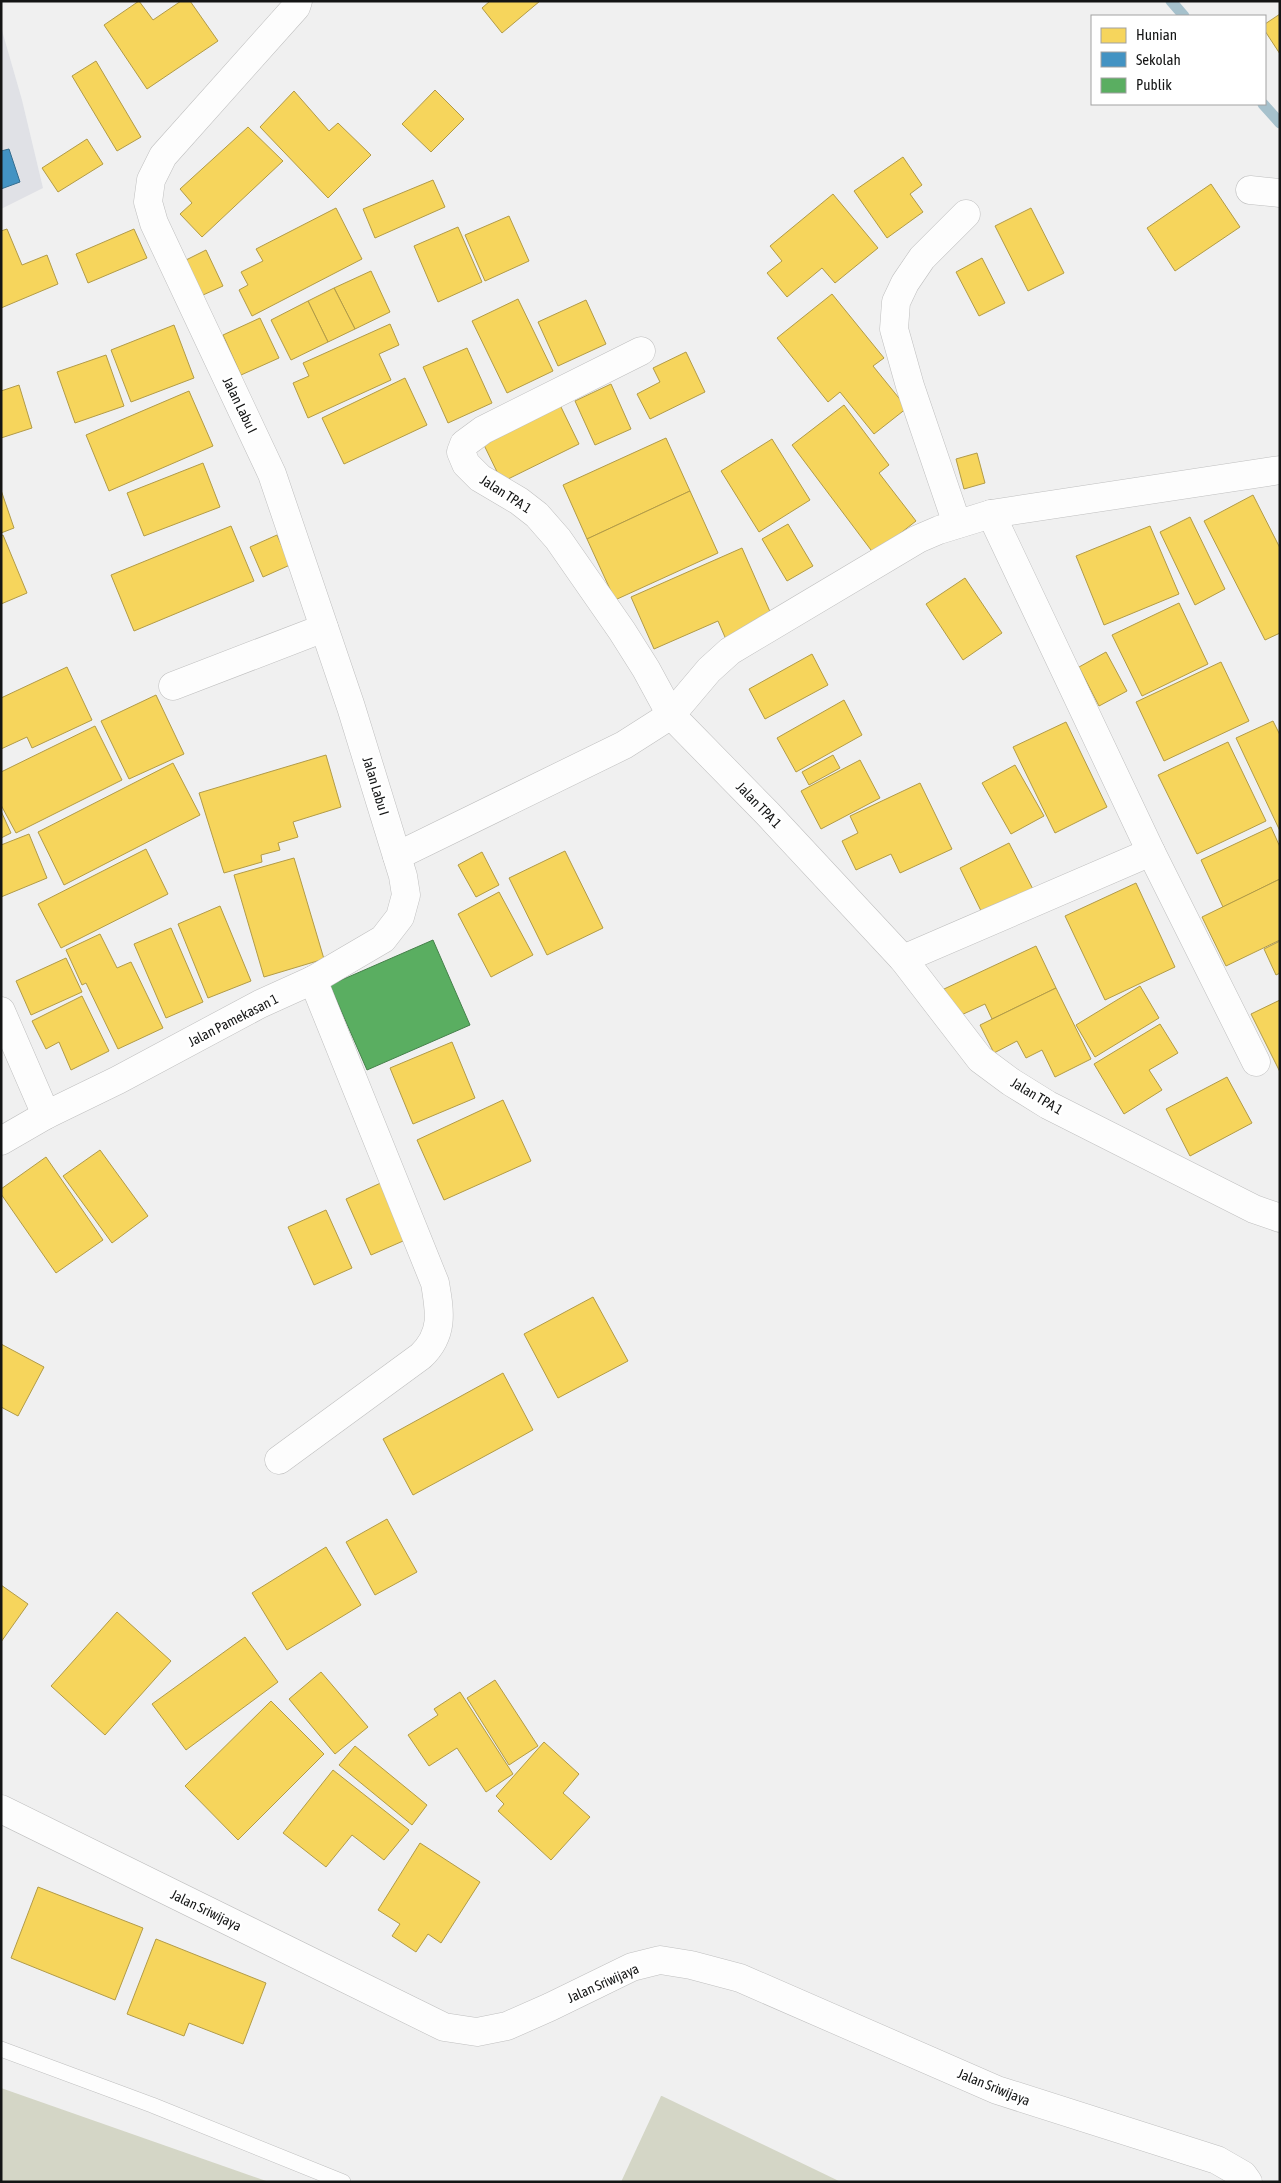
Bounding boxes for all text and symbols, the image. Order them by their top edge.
legend [1091,15,1266,105]
text: Hunian [1136,26,1177,43]
text: Sekolah [1136,51,1181,68]
text: Publik [1136,76,1172,93]
street label: Jalan Labu I [219,374,261,436]
street label: Jalan TPA 1 [477,472,535,516]
street label: Jalan Labu I [359,755,393,817]
street label: Jalan TPA 1 [733,779,785,831]
street label: Jalan Pamekasan 1 [185,990,281,1050]
street label: Jalan TPA 1 [1008,1074,1066,1118]
street label: Jalan Sriwijaya [168,1886,244,1934]
street label: Jalan Sriwijaya [565,1960,641,2006]
street label: Jalan Sriwijaya [955,2065,1033,2109]

